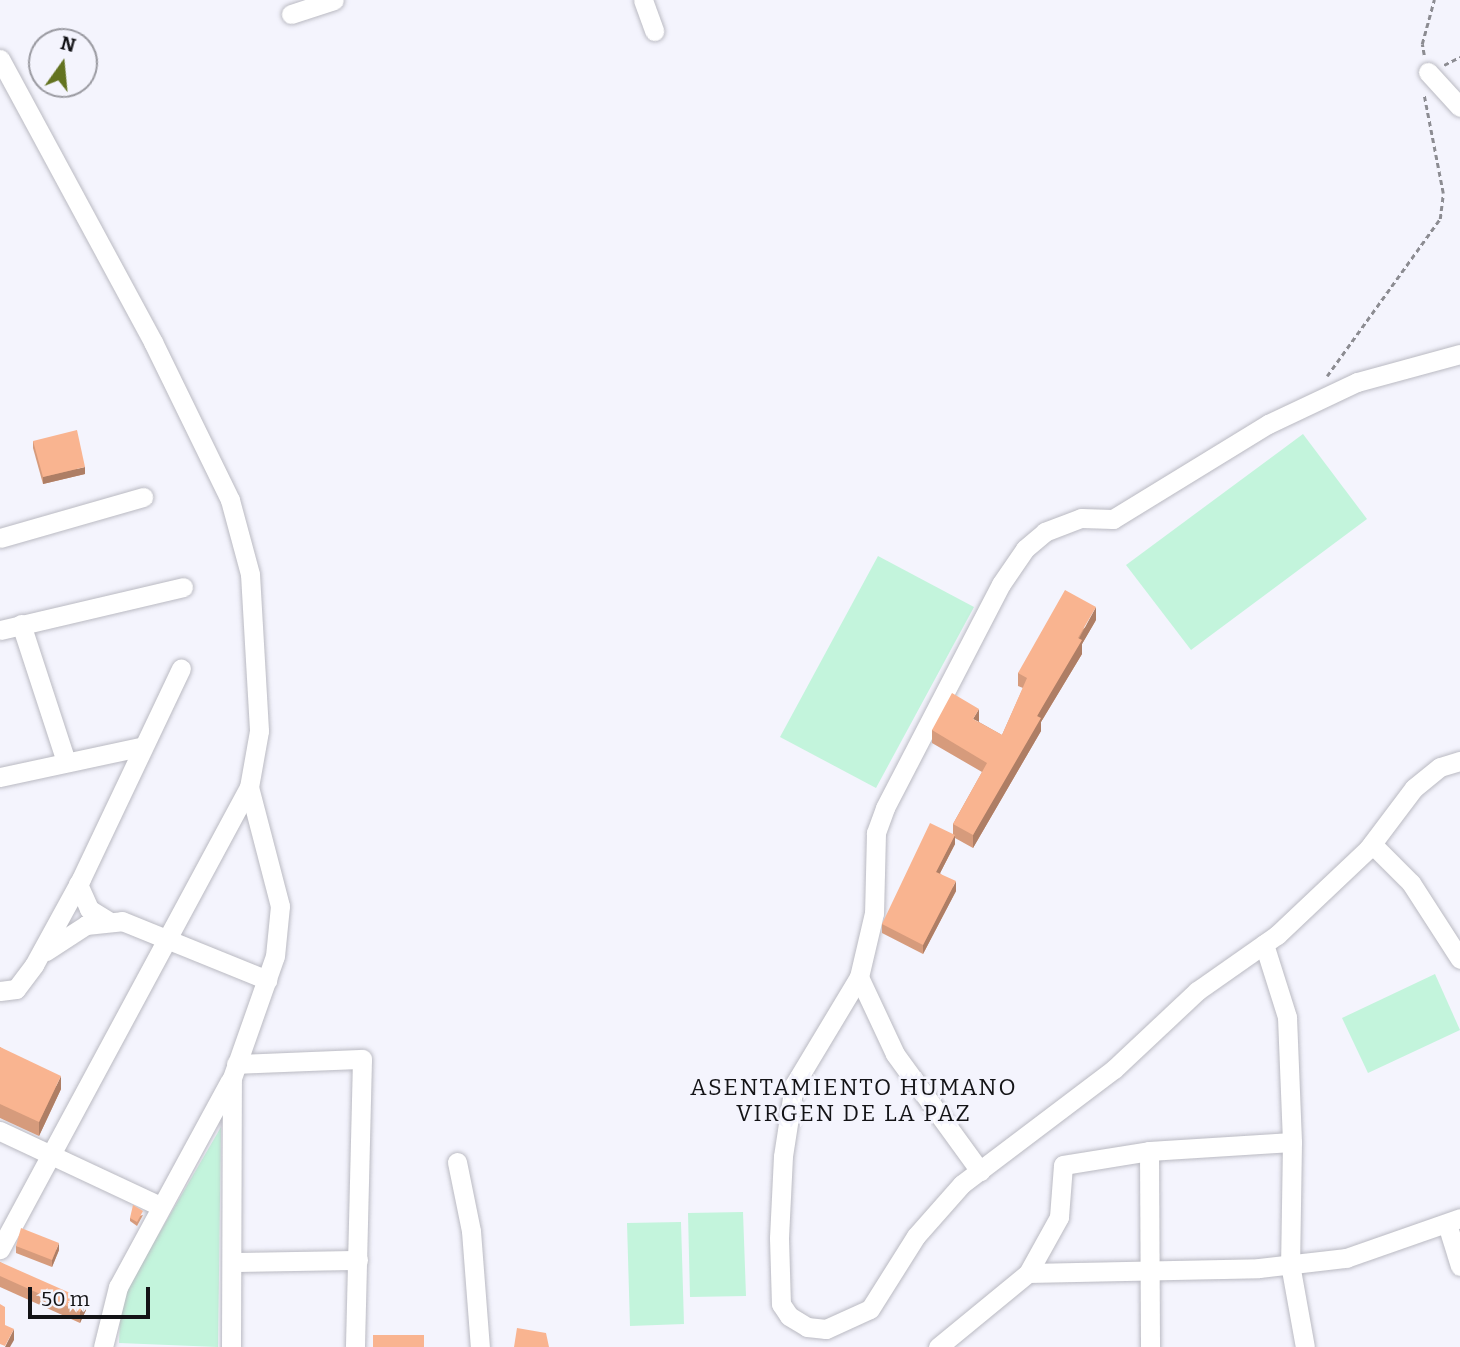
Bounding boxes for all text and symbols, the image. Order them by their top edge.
north arrow [28,28,98,98]
text: N [58,31,78,57]
district label: ASENTAMIENTO HUMANO VIRGEN DE LA PAZ [693,1073,1015,1127]
scale bar [32,1274,154,1318]
text: 50 m [41,1286,90,1312]

